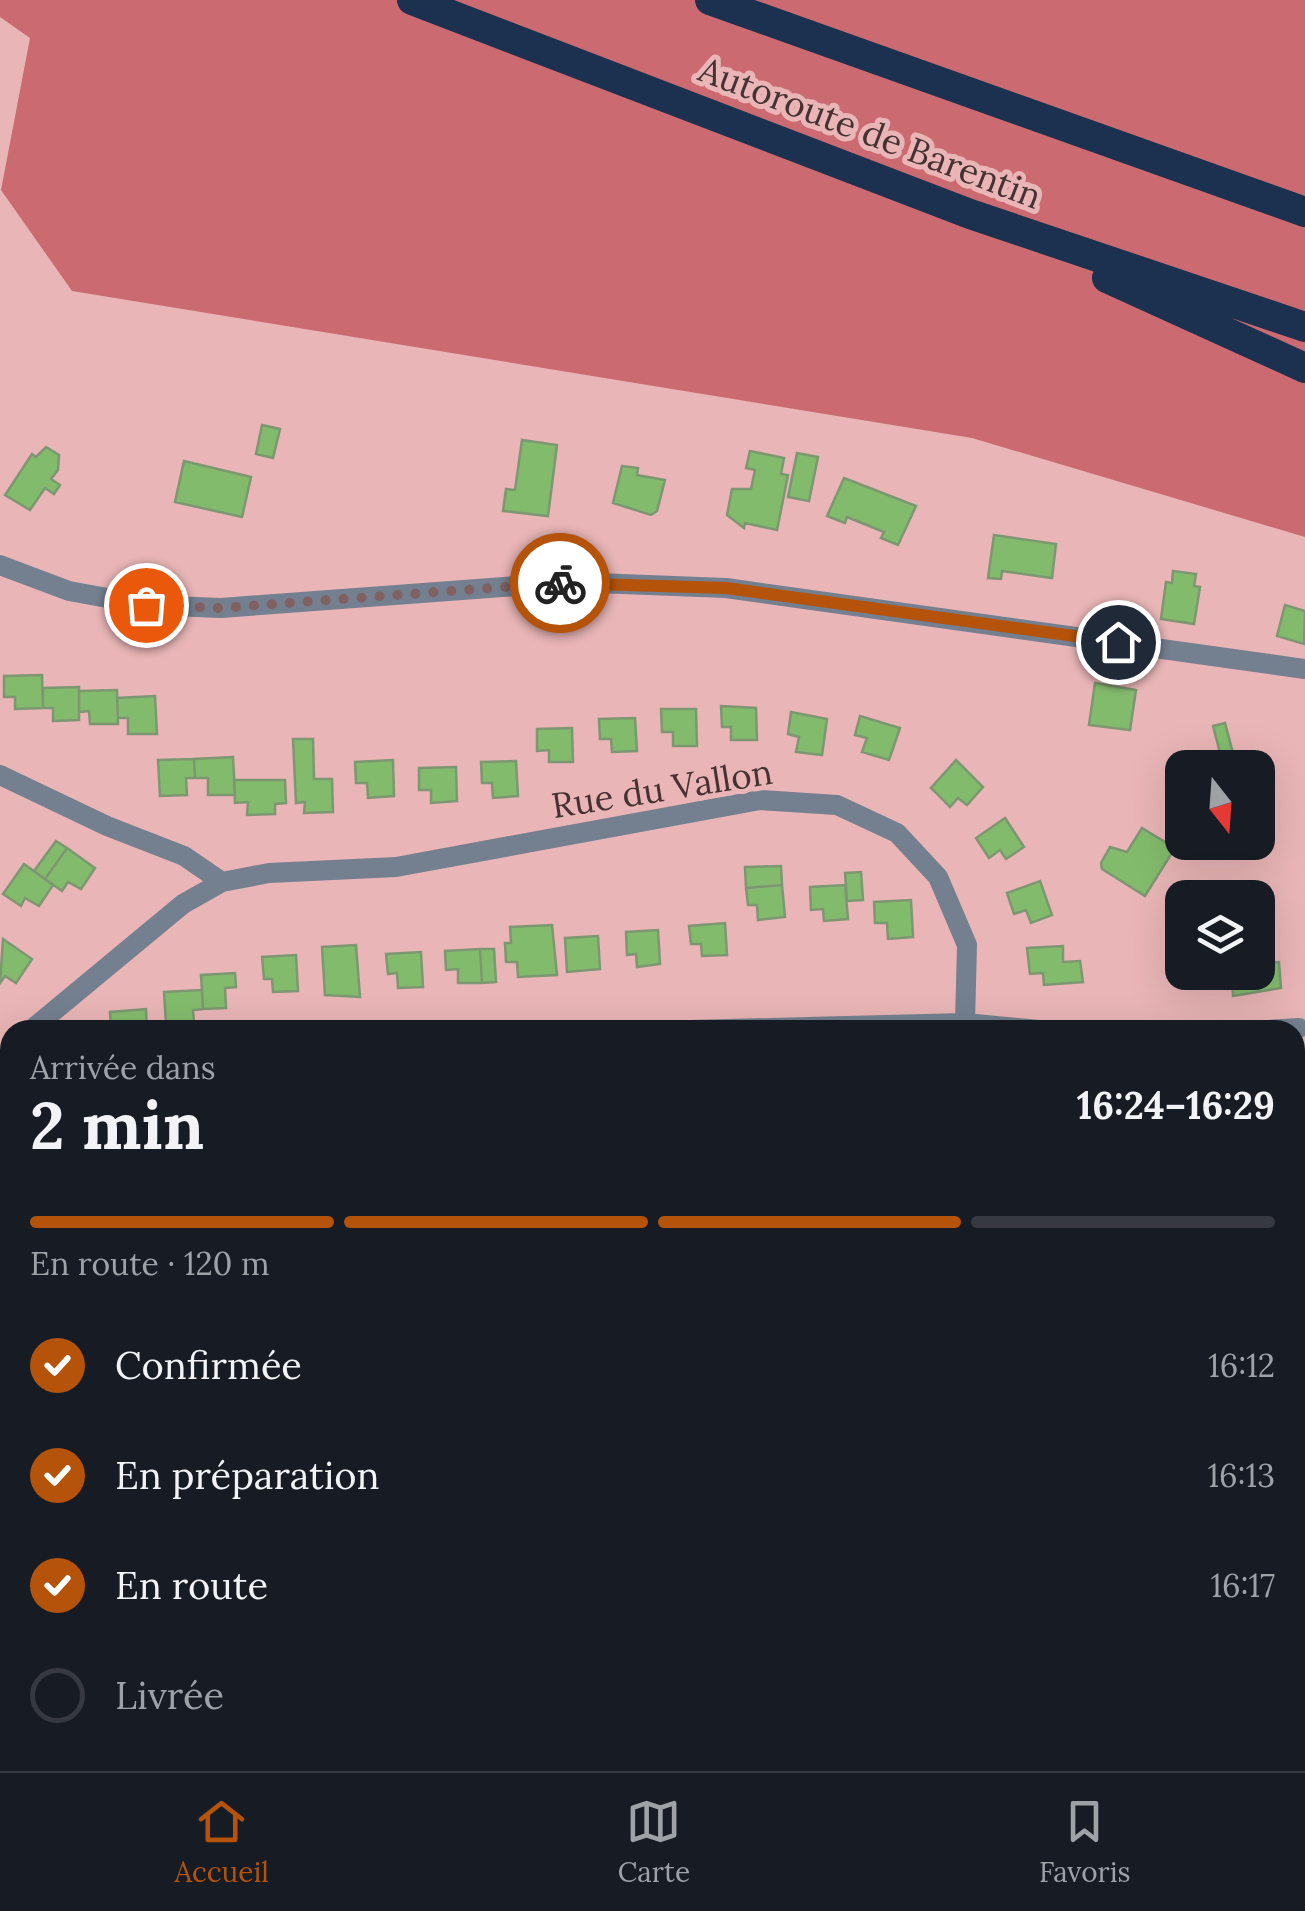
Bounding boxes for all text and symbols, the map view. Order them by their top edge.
street label: Autoroute de Barentin [692,46,1048,219]
courier [510,533,610,633]
icon: bike [533,556,588,611]
pin [104,563,189,648]
icon: bag [119,578,174,633]
pin [1076,600,1161,685]
icon: home [1091,615,1146,670]
street label: Rue du Vallon [548,749,776,828]
north arrow [1165,750,1275,860]
map controls [1165,750,1275,990]
button: layers [1165,880,1275,990]
text: Arrivée dans [30,1047,216,1088]
text: 16:24–16:29 [1077,1081,1275,1129]
text: 2 min [30,1084,204,1167]
text: En route · 120 m [30,1243,270,1284]
icon: check [30,1338,85,1393]
text: Confirmée [115,1341,302,1389]
text: 16:12 [1208,1345,1275,1386]
icon: check [30,1448,85,1503]
text: En préparation [115,1451,380,1499]
text: 16:13 [1207,1455,1275,1496]
icon: check [30,1558,85,1613]
text: En route [115,1561,268,1609]
text: 16:17 [1210,1565,1275,1606]
text: Livrée [115,1671,224,1719]
tab: Accueil [174,1794,269,1890]
tab: Carte [618,1794,690,1890]
tab: Favoris [1039,1794,1131,1890]

